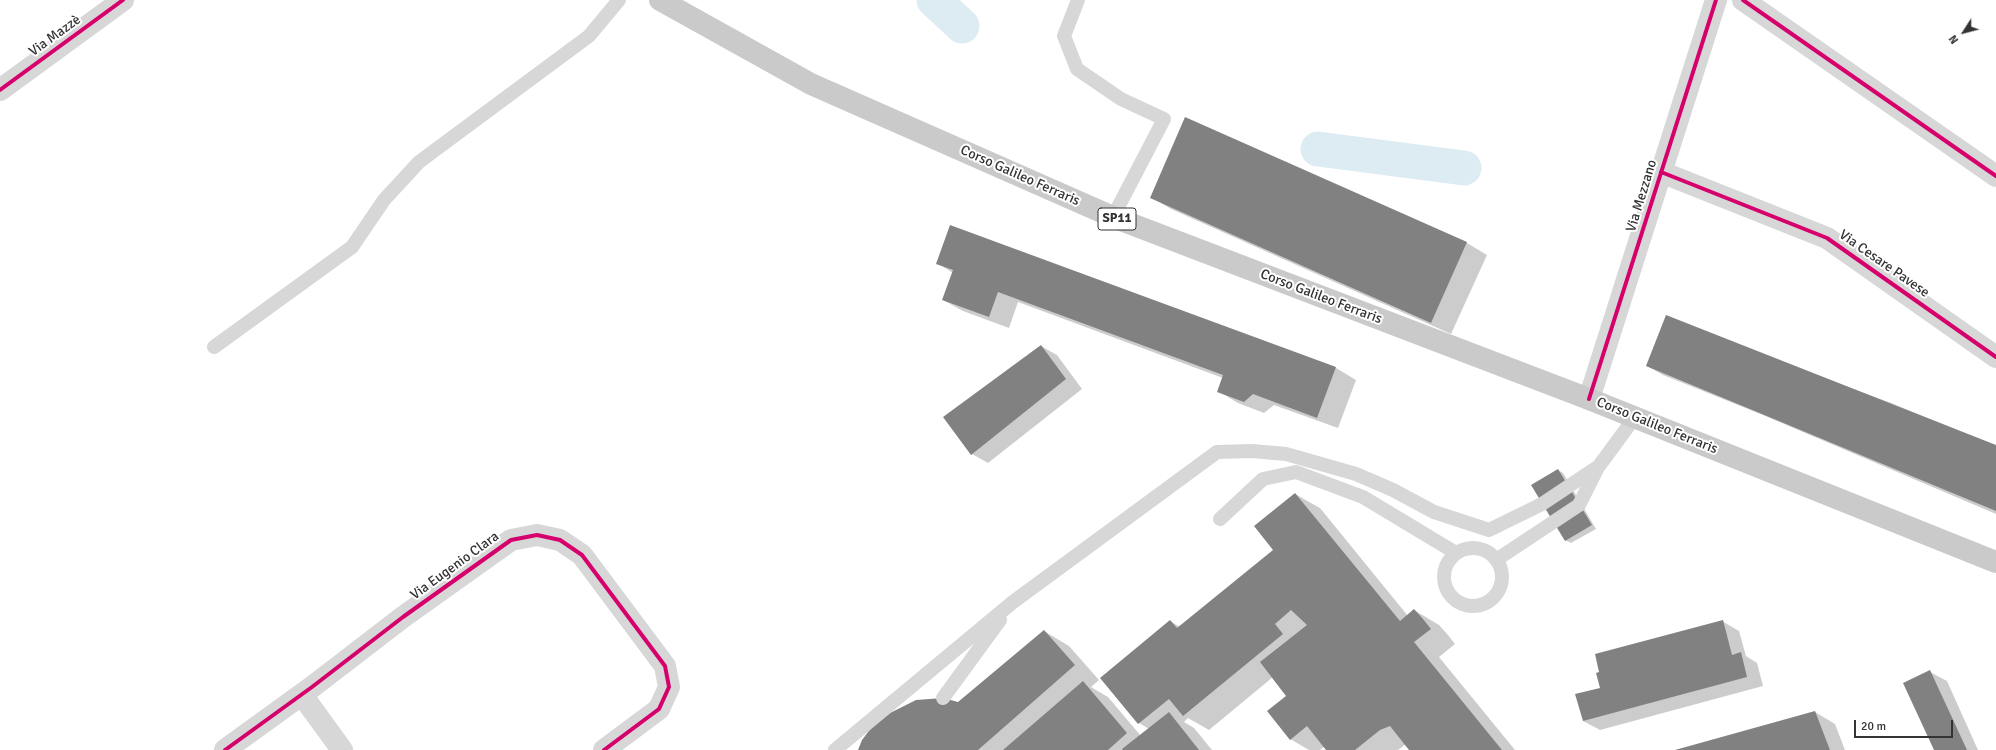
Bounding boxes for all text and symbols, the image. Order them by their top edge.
street label: Via Mazzè [26,12,84,60]
north arrow [1944,12,1984,52]
text: N [1946,32,1961,46]
street label: Corso Galileo Ferraris [958,142,1082,210]
street label: Via Mezzano [1623,158,1661,234]
road number: SP11 [1098,208,1136,230]
street label: Via Cesare Pavese [1836,227,1932,301]
street label: Corso Galileo Ferraris [1258,266,1384,328]
street label: Corso Galileo Ferraris [1594,394,1720,458]
street label: Via Eugenio Clara [407,528,503,604]
scale bar [1856,712,1955,738]
text: 20 m [1861,719,1886,734]

